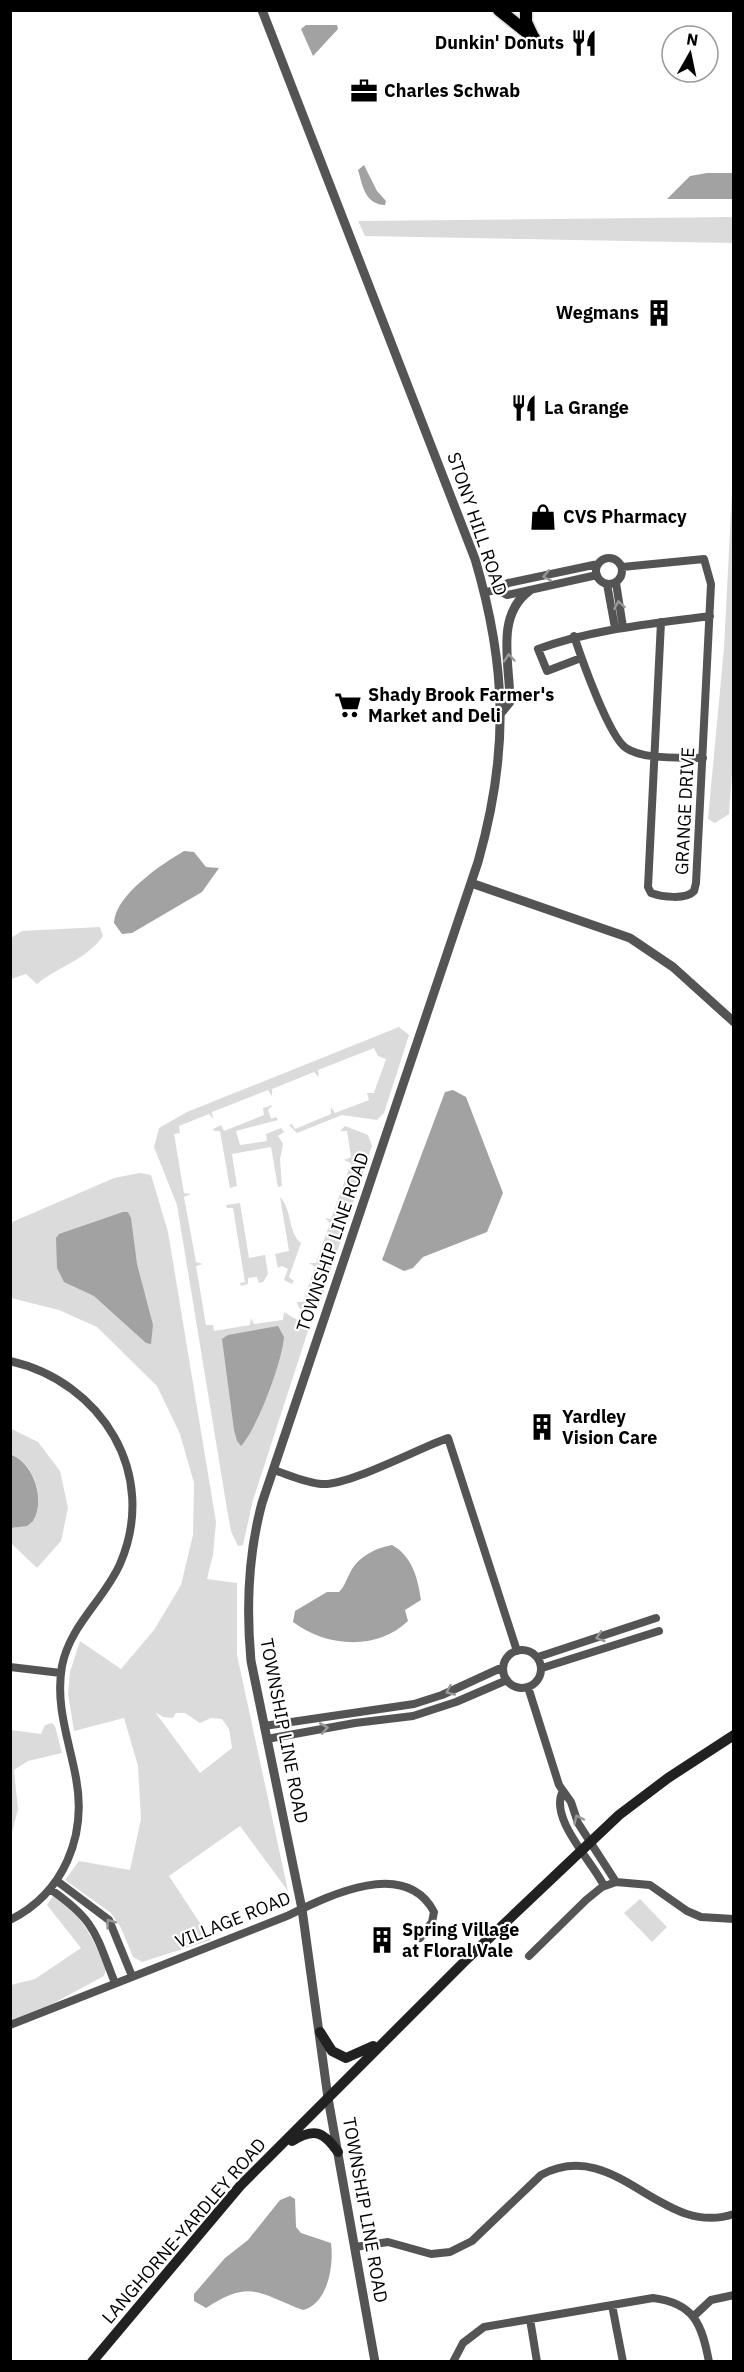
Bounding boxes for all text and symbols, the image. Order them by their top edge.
north arrow [660,24,720,84]
restaurant icon: Dunkin' Donuts [569,28,599,58]
text: N [685,28,700,50]
place label: Dunkin' Donuts [435,31,564,54]
office icon: Charles Schwab [349,76,379,106]
place label: Charles Schwab [384,79,520,102]
building icon: Wegmans [644,298,674,328]
place label: Wegmans [556,301,639,324]
restaurant icon: La Grange [509,393,539,423]
place label: La Grange [544,396,629,419]
street label: STONY HILL ROAD [442,449,513,599]
shop icon: CVS Pharmacy [528,502,558,532]
place label: CVS Pharmacy [563,505,687,528]
one-way arrow [542,568,552,581]
one-way arrow [614,600,626,610]
one-way arrow [502,654,515,663]
place label: Shady Brook Farmer's Market and Deli [368,683,554,727]
supermarket icon: Shady Brook Farmer's Market and Deli [333,690,363,720]
street label: GRANGE DRIVE [670,747,699,875]
street label: TOWNSHIP LINE ROAD [291,1149,374,1335]
place label: Yardley Vision Care [562,1405,657,1449]
building icon: Yardley Vision Care [527,1412,557,1442]
one-way arrow [595,1630,606,1642]
street label: TOWNSHIP LINE ROAD [255,1636,314,1825]
one-way arrow [445,1684,456,1696]
one-way arrow [319,1722,329,1735]
one-way arrow [573,1814,585,1825]
street label: VILLAGE ROAD [172,1886,294,1953]
one-way arrow [106,1918,117,1929]
place label: Spring Village at Floral Vale [402,1918,519,1962]
building icon: Spring Village at Floral Vale [367,1925,397,1955]
street label: TOWNSHIP LINE ROAD [338,2115,393,2305]
street label: LANGHORNE-YARDLEY ROAD [97,2133,271,2328]

